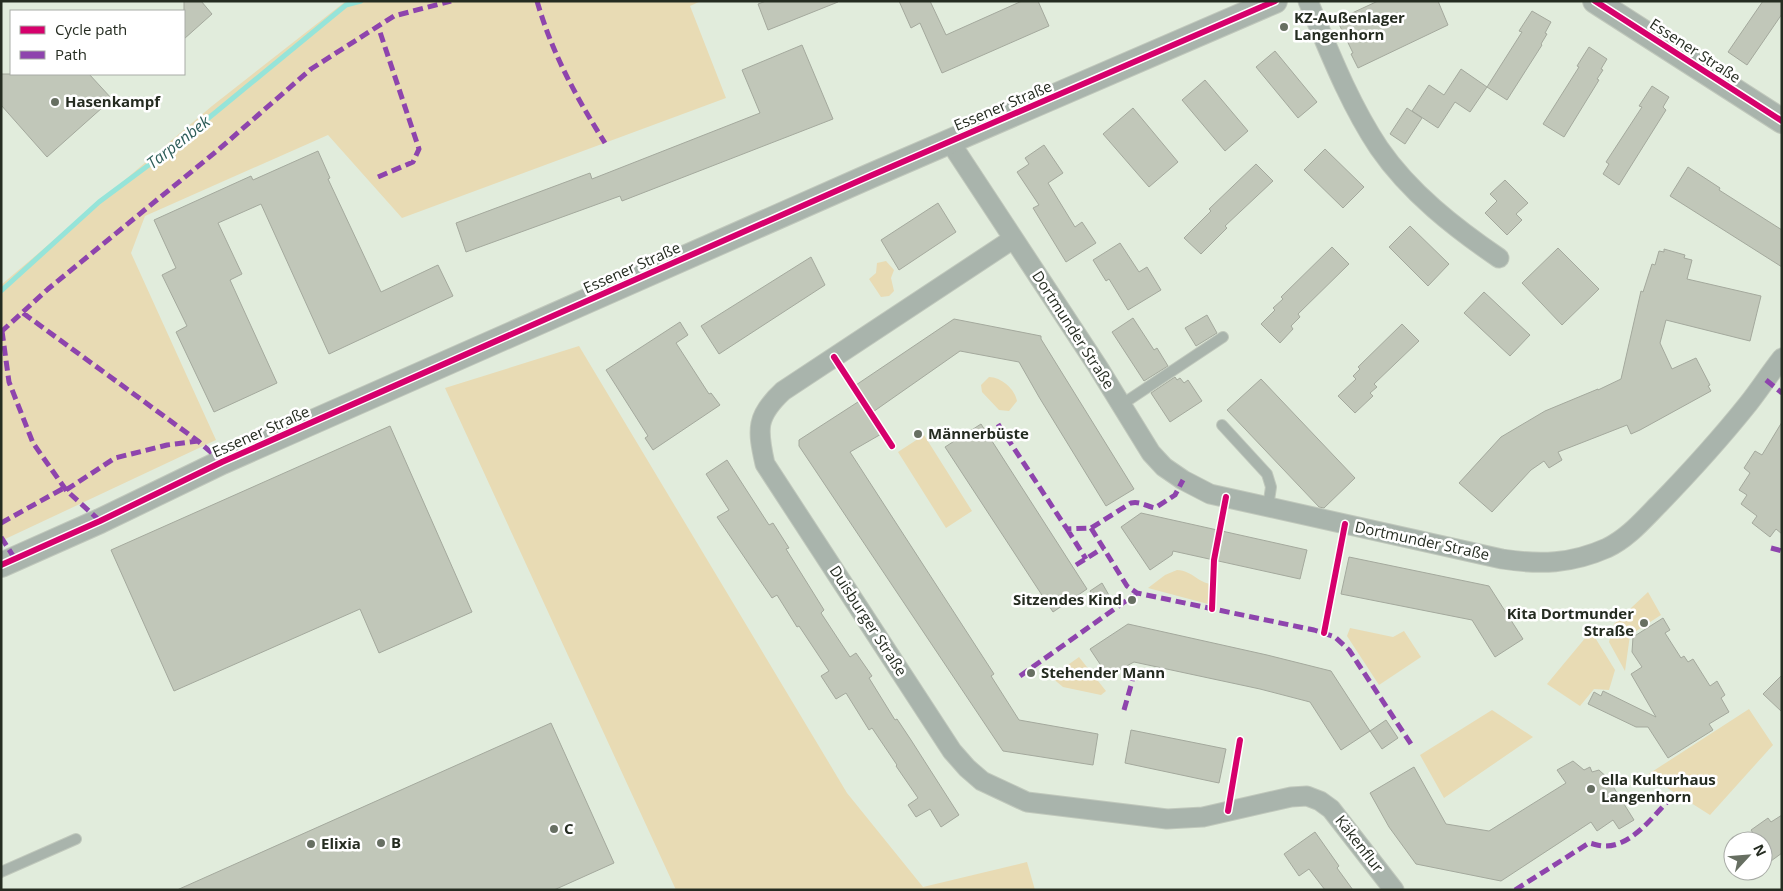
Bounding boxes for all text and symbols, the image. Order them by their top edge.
place label: KZ-Außenlager Langenhorn [1294,7,1405,44]
legend [10,10,185,75]
street label: Essener Straße [1646,13,1745,87]
text: Cycle path [55,19,127,39]
marker: KZ-Außenlager Langenhorn [1278,21,1290,33]
text: Path [55,44,87,64]
street label: Essener Straße [951,75,1055,135]
place label: Hasenkampf [65,91,161,111]
marker: Hasenkampf [49,96,61,108]
water label: Tarpenbek [142,110,215,174]
street label: Essener Straße [580,237,683,297]
street label: Dortmunder Straße [1028,267,1120,392]
street label: Essener Straße [209,401,312,461]
place label: Männerbüste [928,423,1029,443]
marker: Männerbüste [912,428,924,440]
street label: Dortmunder Straße [1353,516,1491,564]
street label: Duisburger Straße [826,561,912,680]
place label: Sitzendes Kind [1013,589,1122,609]
marker: Sitzendes Kind [1126,594,1138,606]
place label: Kita Dortmunder Straße [1507,603,1634,640]
marker: Kita Dortmunder Straße [1638,617,1650,629]
place label: Stehender Mann [1041,662,1165,682]
marker: Stehender Mann [1025,667,1037,679]
place label: ella Kulturhaus Langenhorn [1601,769,1716,806]
marker: ella Kulturhaus Langenhorn [1585,783,1597,795]
street label: Käkenflur [1331,811,1388,876]
place label: C [564,818,574,838]
marker: C [548,823,560,835]
north arrow [1723,831,1773,881]
place label: B [391,832,401,852]
place label: Elixia [321,833,361,853]
marker: B [375,837,387,849]
marker: Elixia [305,838,317,850]
text: N [1749,841,1771,859]

